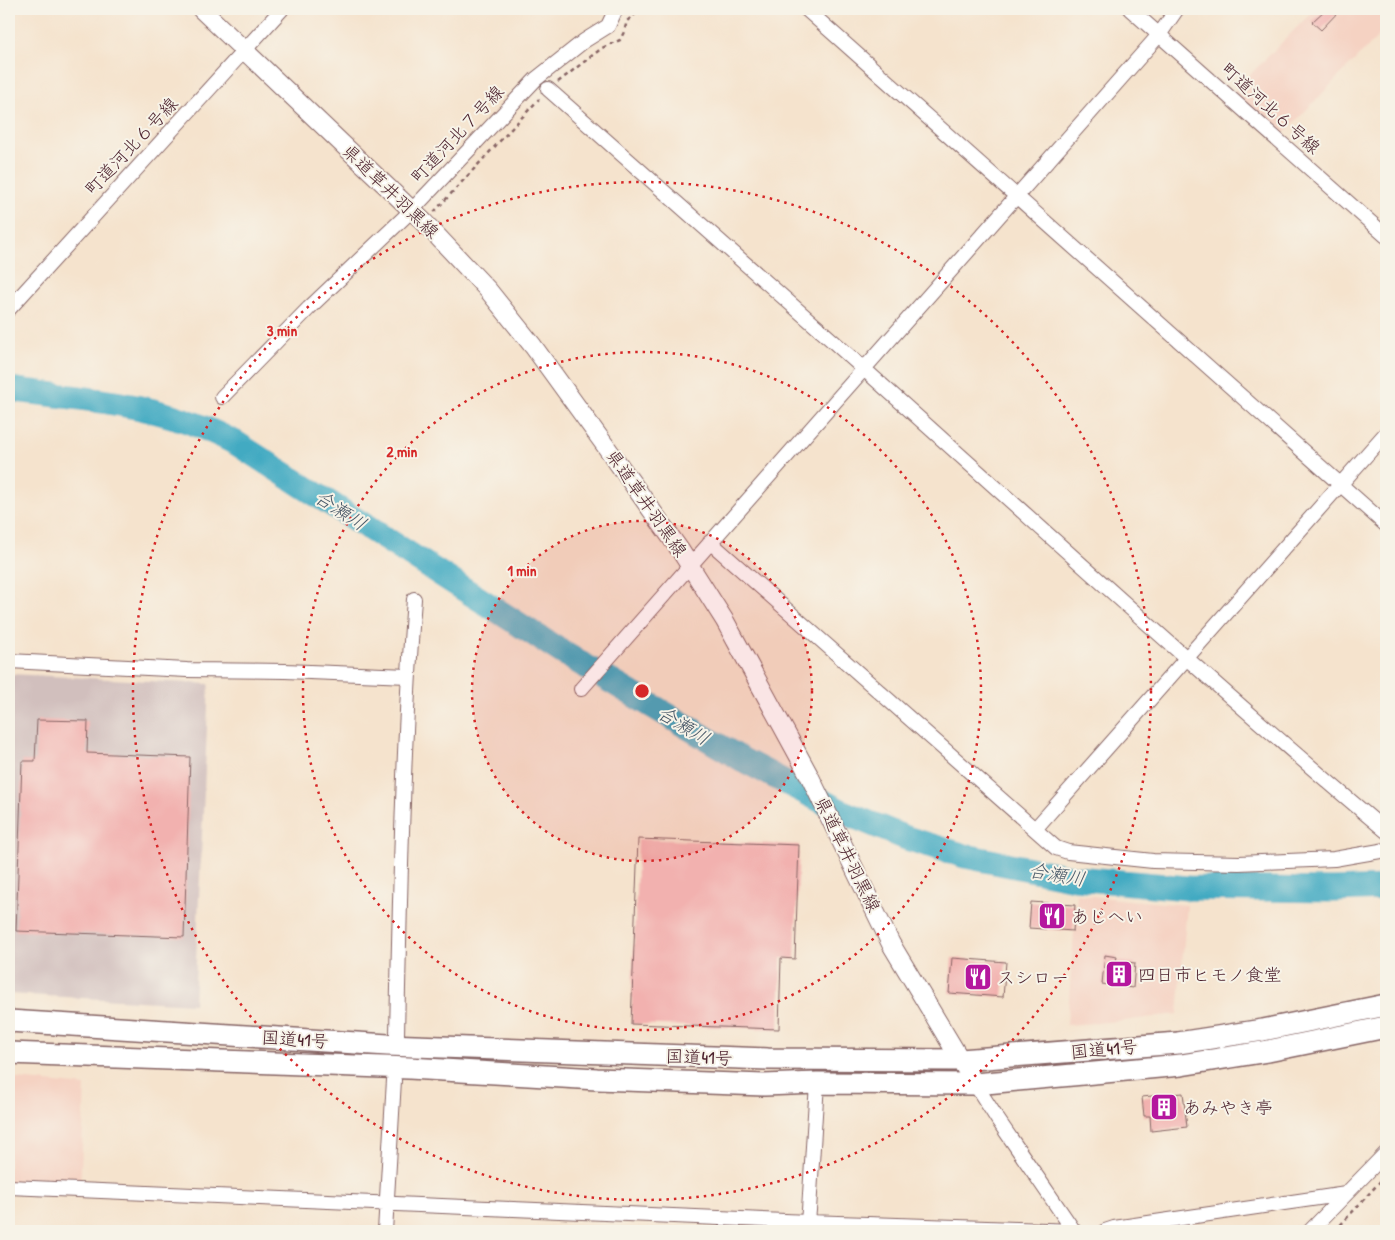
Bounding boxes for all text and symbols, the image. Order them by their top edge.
street label: 町道河北６号線 [1216,57,1326,159]
street label: 町道河北７号線 [405,79,509,189]
street label: 町道河北６号線 [79,91,183,201]
street label: 県道草井羽黒線 [337,138,445,244]
text: 3 min [267,320,297,341]
text: 2 min [387,441,418,462]
street label: 県道草井羽黒線 [601,444,693,562]
water label: 合瀬川 [310,484,372,536]
text: 1 min [507,560,537,581]
centre of rings [633,682,651,700]
water label: 合瀬川 [653,699,715,751]
street label: 県道草井羽黒線 [809,792,887,916]
water label: 合瀬川 [1027,856,1087,892]
restaurant icon: あじへい [1037,901,1067,931]
place label: あじへい [1071,904,1143,929]
building icon: 四日市ヒモノ食堂 [1104,959,1134,989]
restaurant icon: スシロー [963,962,993,992]
place label: 四日市ヒモノ食堂 [1138,962,1281,987]
place label: スシロー [997,965,1069,990]
street label: 国道41号 [261,1024,329,1054]
street label: 国道41号 [1069,1034,1139,1064]
street label: 国道41号 [665,1043,733,1071]
building icon: あみやき亭 [1149,1092,1179,1122]
place label: あみやき亭 [1183,1095,1273,1120]

